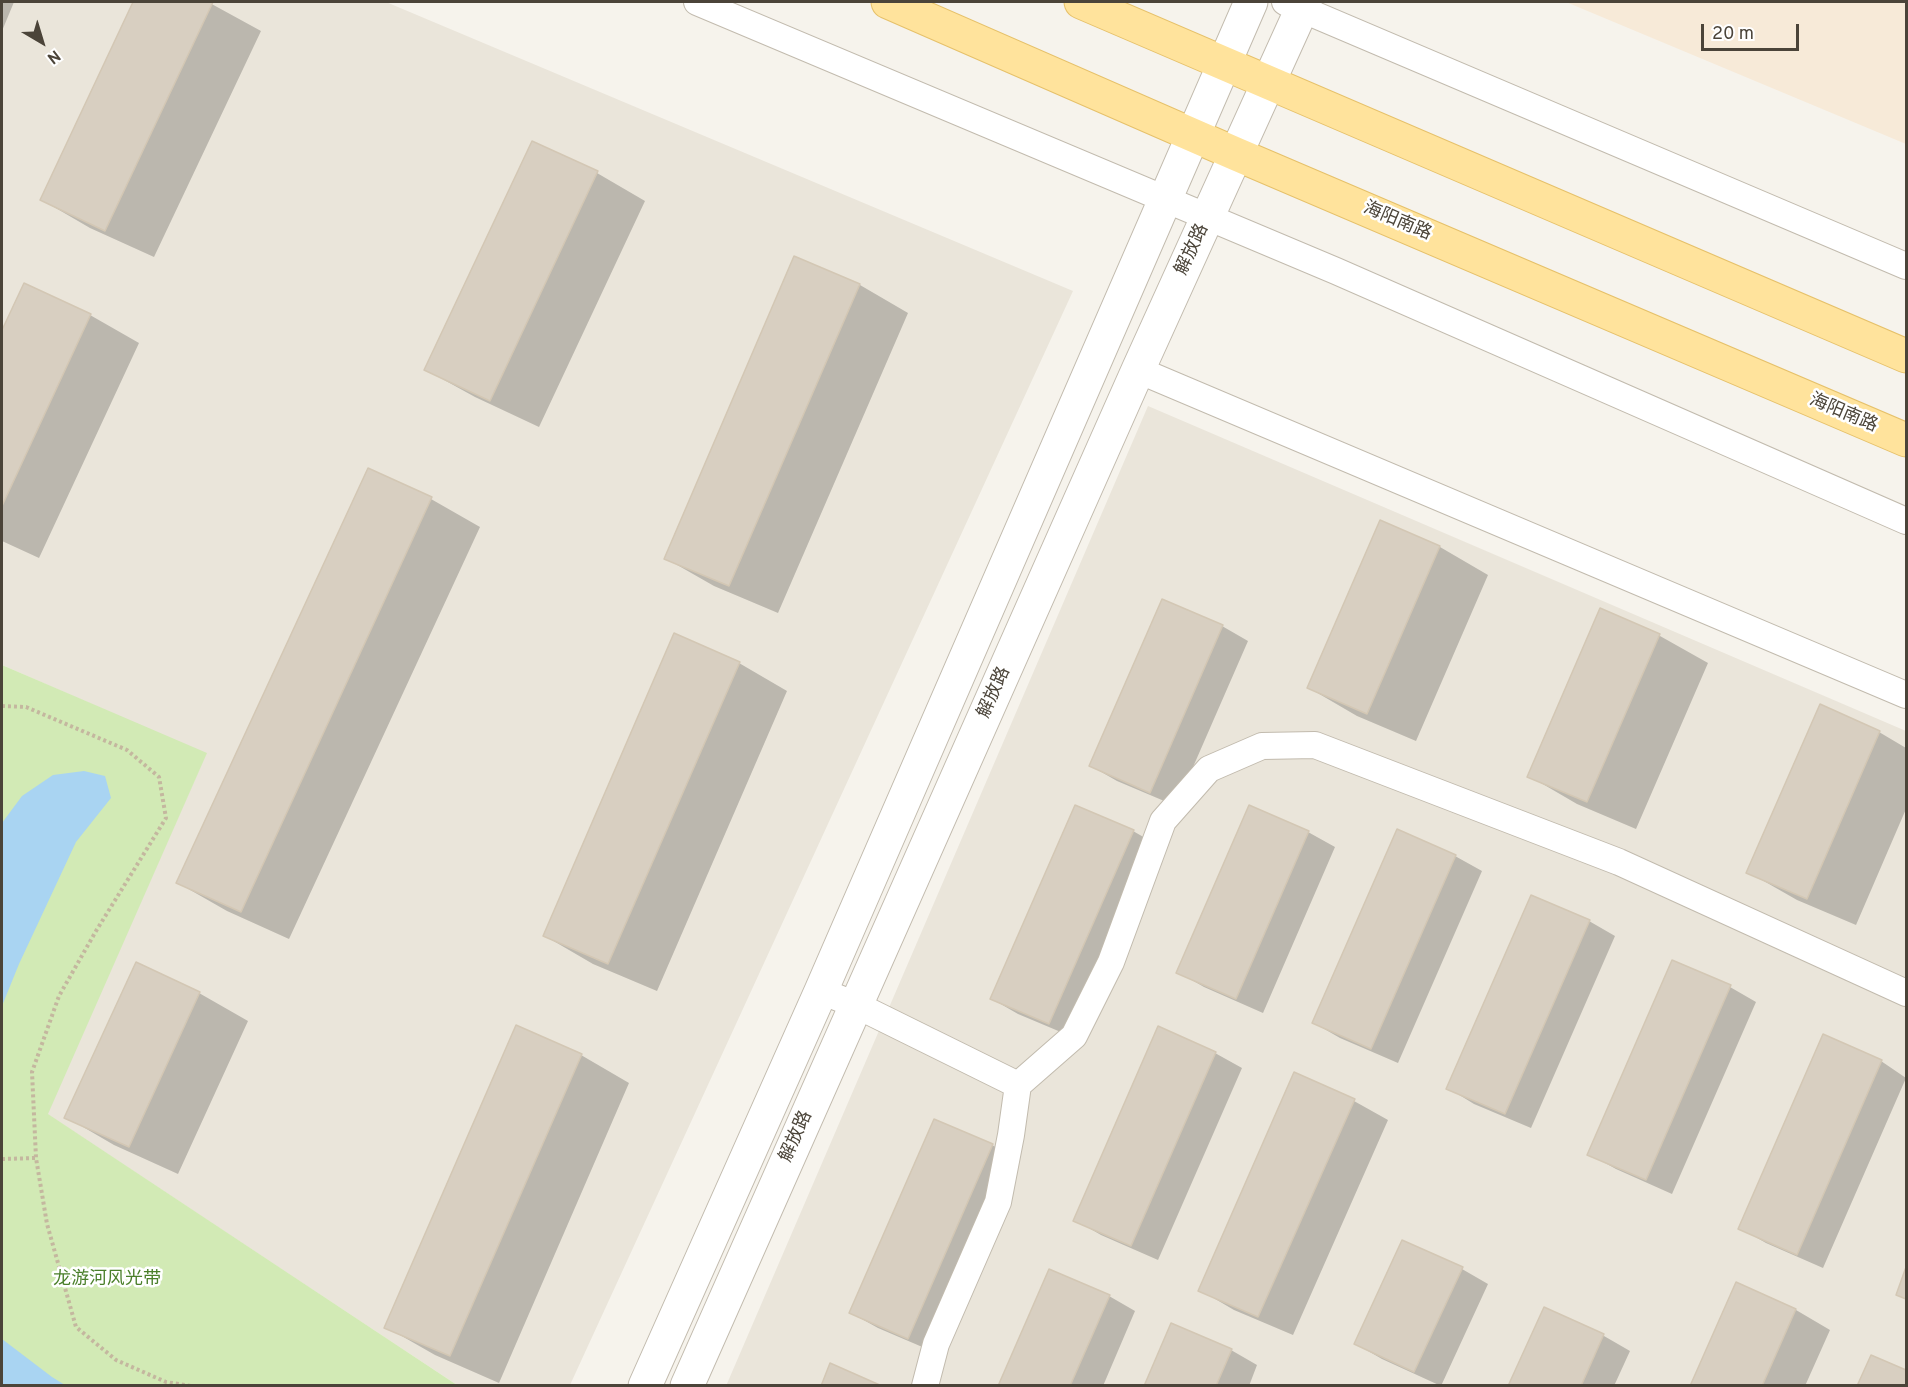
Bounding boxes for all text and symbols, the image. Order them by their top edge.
north arrow [12,12,72,72]
scale bar [1704,12,1802,50]
text: 20 m [1712,23,1754,46]
text: N [42,45,64,68]
street label: 海阳南路 [1360,198,1434,246]
street label: 解放路 [1172,221,1214,279]
street label: 海阳南路 [1806,390,1880,438]
street label: 解放路 [974,664,1016,722]
street label: 解放路 [776,1108,818,1166]
park label: 龙游河风光带 [53,1269,161,1291]

